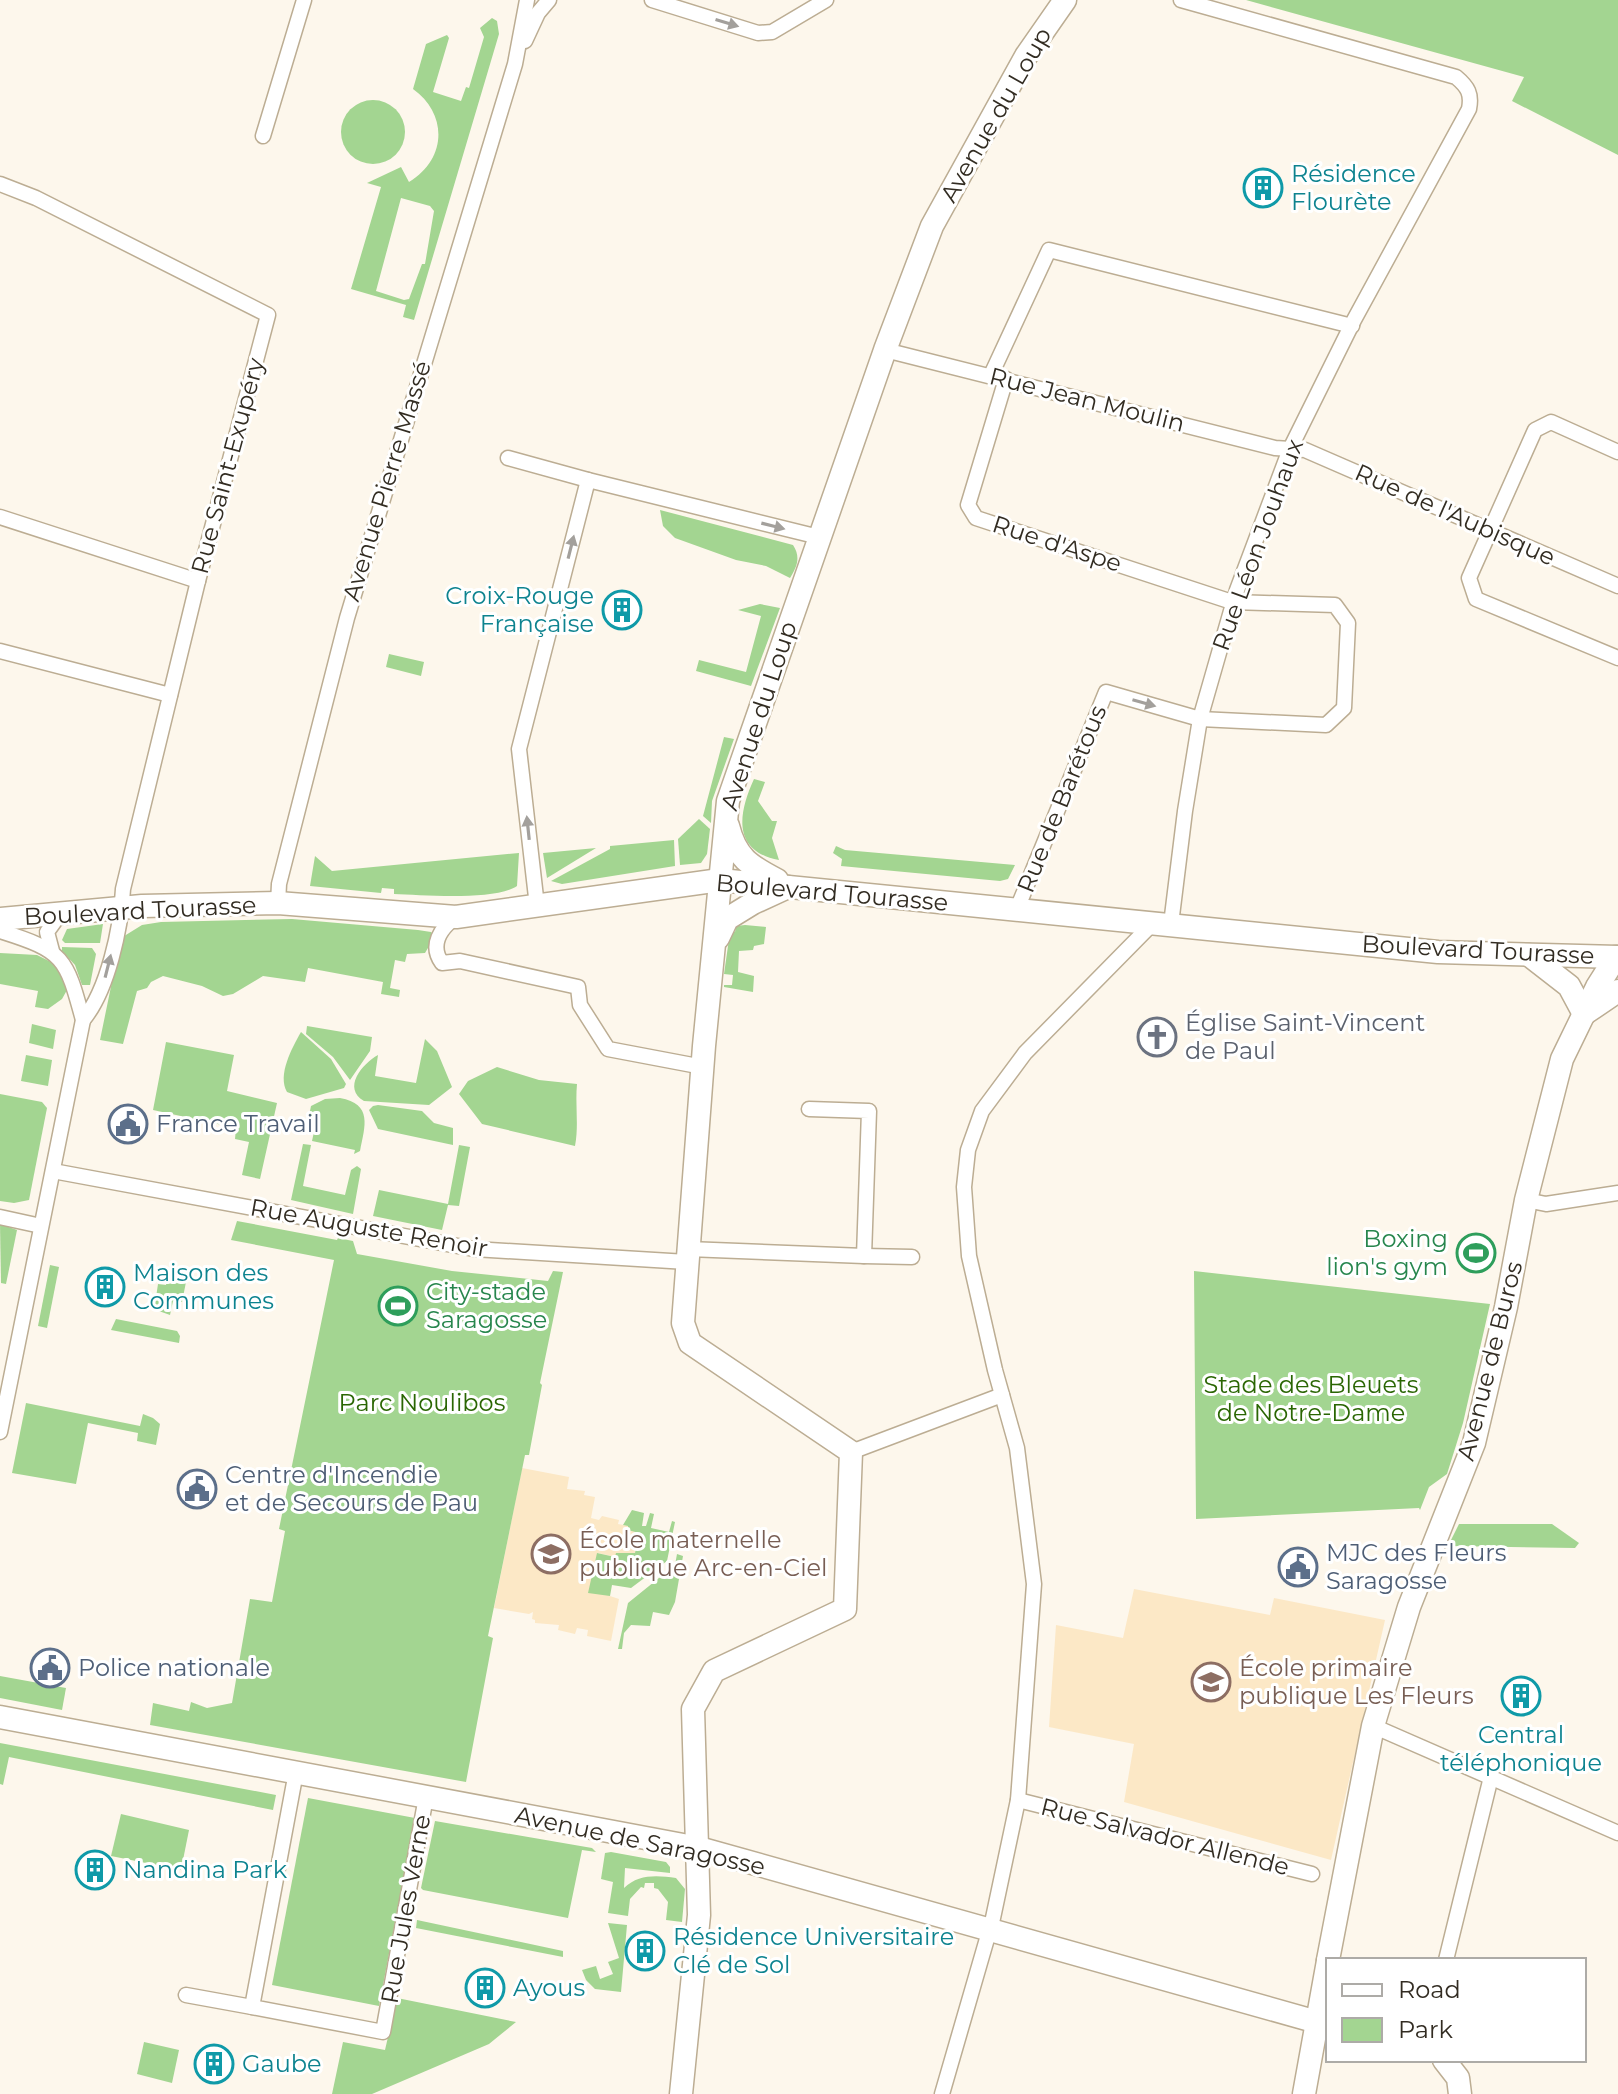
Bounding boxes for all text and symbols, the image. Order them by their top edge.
one-way arrow [715,18,739,30]
street label: Avenue du Loup [934,22,1057,207]
place label: Résidence Flourète [1291,159,1416,216]
building icon: Résidence Flourète [1242,167,1284,209]
street label: Rue Saint-Exupéry [185,355,270,577]
street label: Avenue Pierre Massé [336,357,437,604]
street label: Rue Jean Moulin [986,361,1188,438]
street label: Rue Léon Jouhaux [1206,435,1309,654]
street label: Rue de l'Aubisque [1351,457,1560,572]
street label: Rue d'Aspe [989,509,1125,578]
one-way arrow [761,520,786,533]
one-way arrow [565,535,577,560]
place label: Croix-Rouge Française [445,581,594,638]
building icon: Croix-Rouge Française [601,589,643,631]
street label: Avenue du Loup [714,618,803,814]
one-way arrow [1132,697,1156,710]
street label: Rue de Barétous [1011,701,1112,897]
one-way arrow [522,815,535,840]
street label: Boulevard Tourasse [715,868,949,917]
street label: Boulevard Tourasse [23,890,257,931]
street label: Boulevard Tourasse [1361,929,1595,970]
one-way arrow [102,954,115,979]
place label: Église Saint-Vincent de Paul [1185,1008,1425,1065]
church icon: Église Saint-Vincent de Paul [1136,1016,1178,1058]
public building icon: France Travail [107,1103,149,1145]
place label: France Travail [156,1109,320,1138]
street label: Rue Auguste Renoir [248,1192,490,1263]
place label: Boxing lion's gym [1326,1224,1448,1281]
sports icon: Boxing lion's gym [1455,1232,1497,1274]
place label: Maison des Communes [133,1258,274,1315]
street label: Avenue de Buros [1451,1258,1528,1463]
building icon: Maison des Communes [84,1266,126,1308]
place label: City-stade Saragosse [426,1277,547,1334]
sports icon: City-stade Saragosse [377,1285,419,1327]
park label: Stade des Bleuets de Notre-Dame [1203,1370,1419,1427]
park label: Parc Noulibos [339,1388,505,1417]
place label: Centre d'Incendie et de Secours de Pau [225,1460,478,1517]
public building icon: Centre d'Incendie et de Secours de Pau [176,1468,218,1510]
place label: École maternelle publique Arc-en-Ciel [579,1525,828,1582]
school or university icon: École maternelle publique Arc-en-Ciel [530,1533,572,1575]
place label: MJC des Fleurs Saragosse [1326,1538,1507,1595]
public building icon: MJC des Fleurs Saragosse [1277,1546,1319,1588]
public building icon: Police nationale [29,1647,71,1689]
place label: Police nationale [78,1653,270,1682]
place label: École primaire publique Les Fleurs [1239,1653,1474,1710]
school or university icon: École primaire publique Les Fleurs [1190,1661,1232,1703]
building icon: Central téléphonique [1500,1675,1542,1717]
place label: Central téléphonique [1440,1720,1602,1777]
street label: Rue Salvador Allende [1038,1792,1292,1881]
street label: Avenue de Saragosse [512,1800,768,1881]
street label: Rue Jules Verne [375,1812,436,2006]
building icon: Nandina Park [74,1849,116,1891]
place label: Nandina Park [123,1855,288,1884]
place label: Résidence Universitaire Clé de Sol [673,1922,954,1979]
building icon: Résidence Universitaire Clé de Sol [624,1930,666,1972]
legend [1326,1958,1586,2062]
building icon: Ayous [464,1967,506,2009]
place label: Ayous [513,1973,585,2002]
text: Road [1398,1975,1461,2004]
text: Park [1398,2015,1453,2044]
building icon: Gaube [193,2043,235,2085]
place label: Gaube [242,2049,322,2078]

